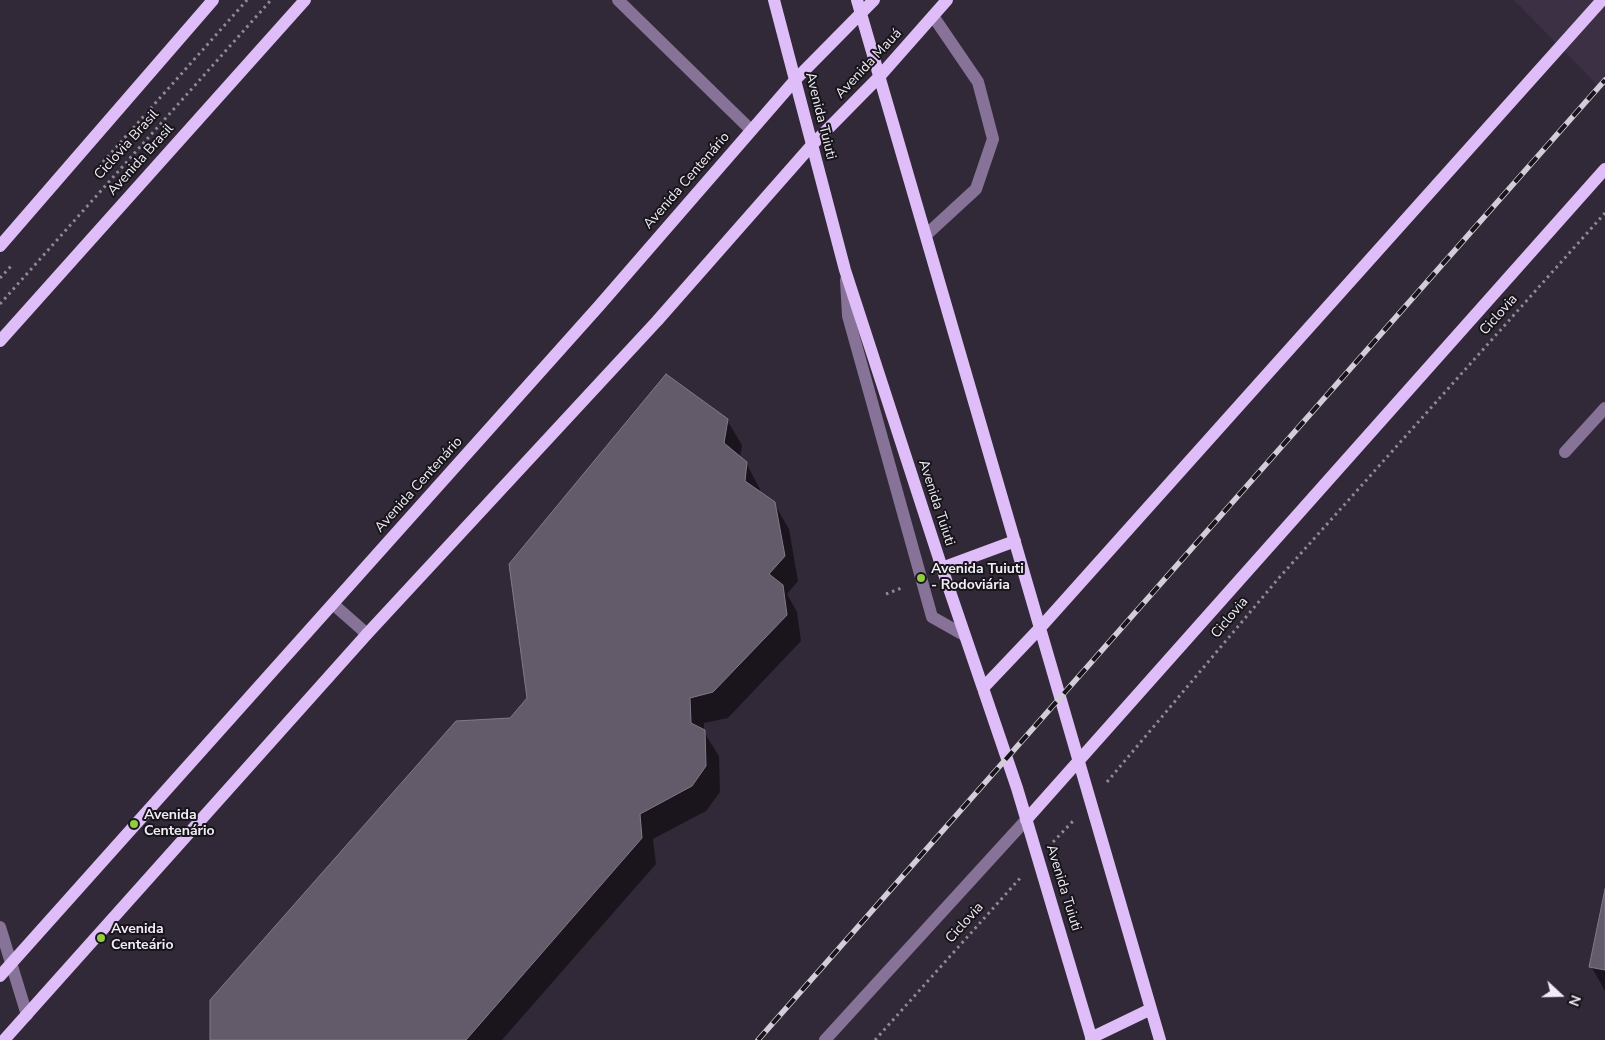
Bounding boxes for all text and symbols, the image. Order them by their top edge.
street label: Avenida Mauá [832,26,906,102]
street label: Avenida Tuiuti [801,71,839,161]
street label: Ciclovia Brasil [91,107,163,183]
street label: Avenida Brasil [104,121,178,199]
street label: Avenida Centenário [640,129,734,233]
street label: Ciclovia [1476,291,1522,339]
street label: Avenida Centenário [372,434,466,536]
street label: Avenida Tuiuti [914,458,958,548]
place label: Avenida Tuiuti - Rodoviária [931,562,1024,594]
marker: Avenida Tuiuti - Rodoviária [915,572,927,584]
street label: Ciclovia [1208,594,1252,642]
place label: Avenida Centenário [144,808,215,840]
marker: Avenida Centenário [128,818,140,830]
street label: Avenida Tuiuti [1042,843,1084,933]
street label: Ciclovia [942,899,988,947]
place label: Avenida Centeário [111,922,173,954]
marker: Avenida Centeário [95,932,107,944]
north arrow [1535,970,1585,1020]
text: N [1564,992,1585,1009]

